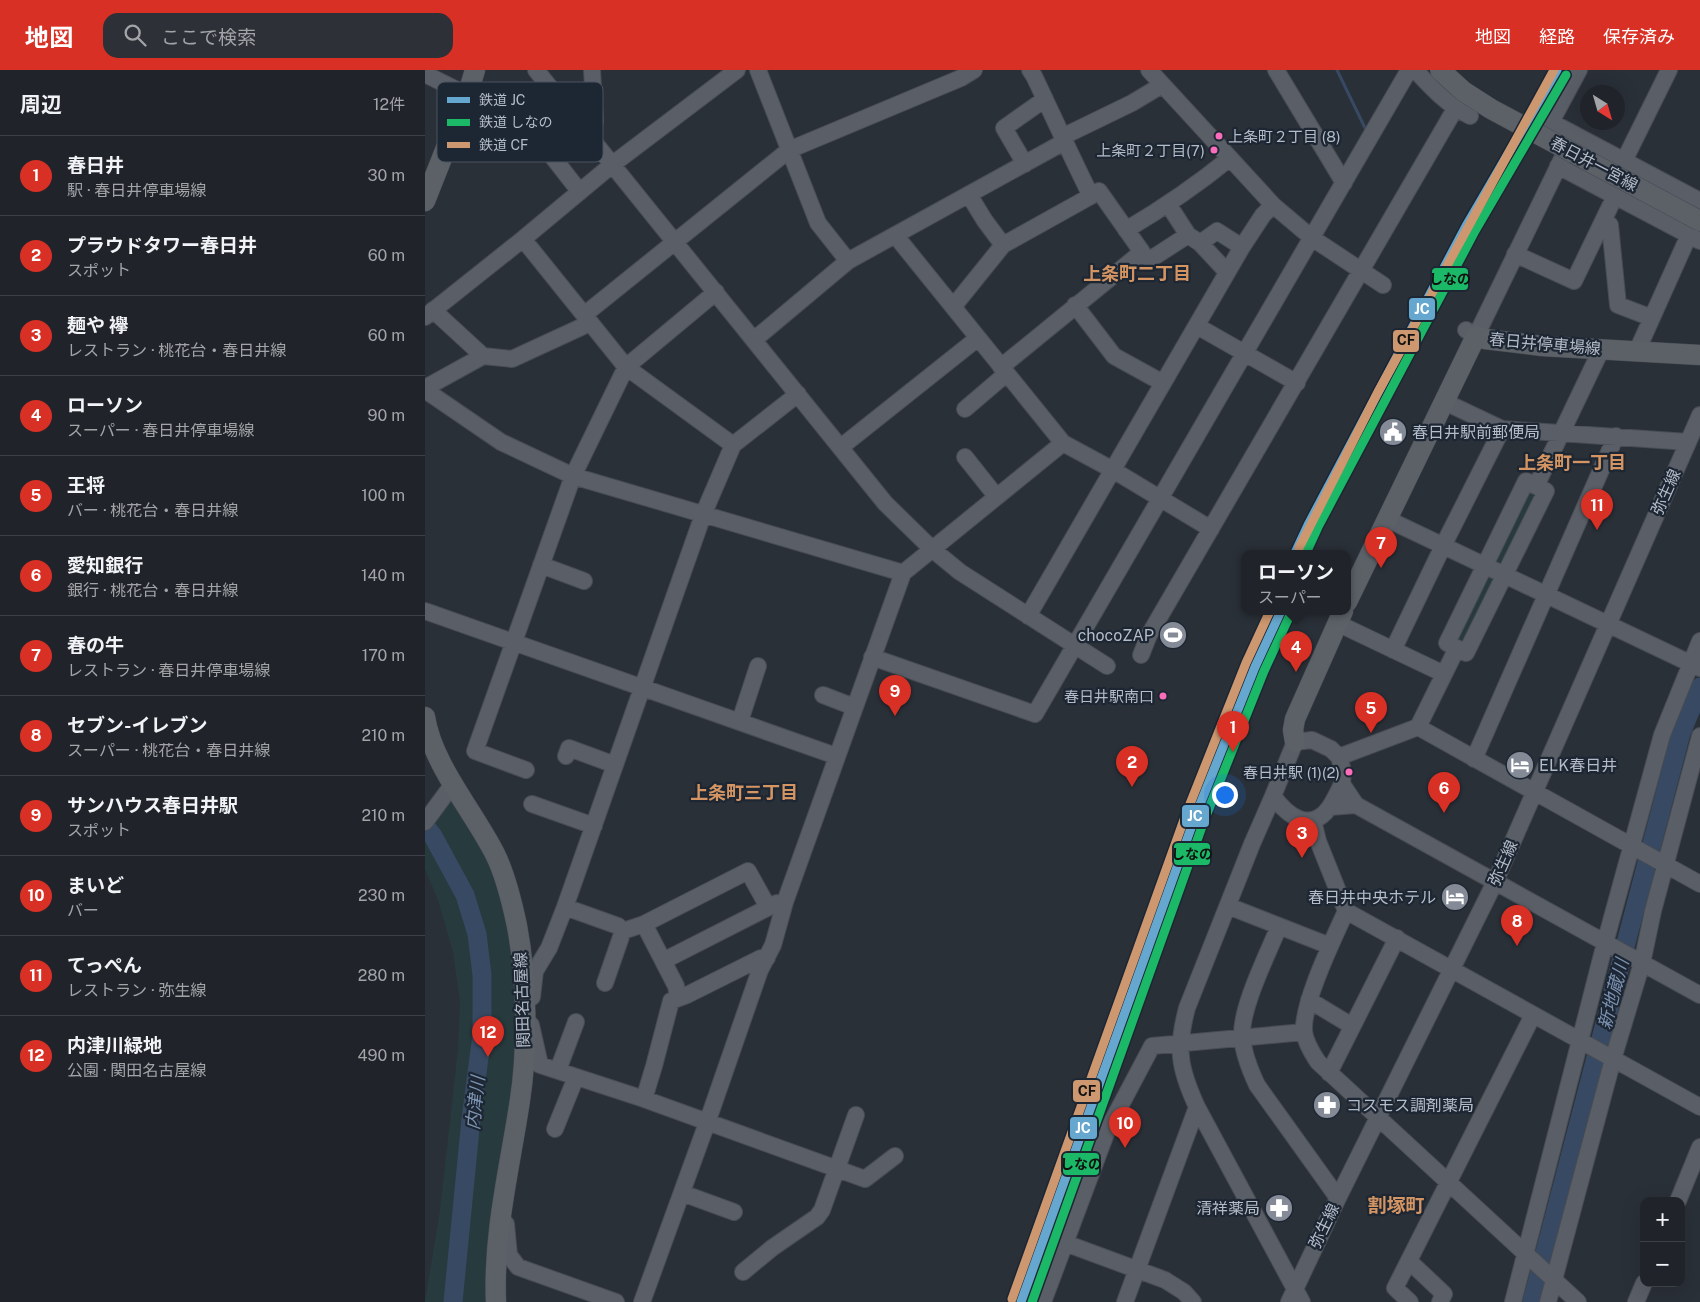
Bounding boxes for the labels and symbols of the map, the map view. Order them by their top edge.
legend [437,82,603,162]
north arrow [1580,85,1625,130]
text: 鉄道 JC [479,92,525,108]
text: 鉄道 しなの [479,114,552,130]
place label: 上条町２丁目 (8) [1228,128,1341,145]
marker: 上条町２丁目 (8) [1214,131,1224,141]
street label: 春日井一宮線 [1547,133,1641,195]
text: 鉄道 CF [479,137,528,153]
place label: 上条町２丁目(7) [1096,142,1205,159]
marker: 上条町２丁目(7) [1209,145,1219,155]
district label: 上条町二丁目 [1083,263,1191,284]
line badge: しなの [1431,267,1469,291]
text: しなの [1429,271,1471,287]
line badge: JC [1408,297,1436,321]
text: JC [1414,301,1430,317]
line badge: CF [1392,329,1420,353]
street label: 春日井停車場線 [1488,330,1602,358]
text: CF [1397,332,1416,348]
public building icon: 春日井駅前郵便局 [1378,417,1408,447]
place label: 春日井駅前郵便局 [1412,423,1540,442]
district label: 上条町一丁目 [1518,452,1626,473]
street label: 弥生線 [1648,466,1684,518]
pin: 11 [1581,489,1613,530]
pin: 7 [1365,527,1397,568]
sports icon: chocoZAP [1158,620,1188,650]
place label: chocoZAP [1078,626,1154,645]
pin: 4 [1280,631,1312,672]
pin: 9 [879,675,911,716]
place label: 春日井駅南口 [1064,688,1154,705]
marker: 春日井駅南口 [1158,691,1168,701]
pin: 5 [1355,692,1387,733]
pin: 1 [1217,711,1249,752]
pin: 2 [1116,746,1148,787]
hotel icon: ELK春日井 [1505,750,1535,780]
place label: ELK春日井 [1539,756,1617,775]
place label: 春日井駅 (1)(2) [1243,764,1340,781]
marker: 春日井駅 (1)(2) [1344,767,1354,777]
pin: 6 [1428,772,1460,813]
district label: 上条町三丁目 [690,782,798,803]
your location [1212,782,1238,808]
line badge: JC [1181,804,1210,828]
text: JC [1187,808,1203,824]
pin: 3 [1286,817,1318,858]
street label: 弥生線 [1485,837,1521,889]
line badge: しなの [1173,842,1211,866]
text: しなの [1171,846,1213,862]
hotel icon: 春日井中央ホテル [1440,882,1470,912]
place label: 春日井中央ホテル [1308,888,1436,907]
pin: 8 [1501,905,1533,946]
street label: 関田名古屋線 [511,952,533,1048]
water label: 新地蔵川 [1594,955,1633,1031]
pin: 12 [472,1016,504,1057]
water label: 内津川 [462,1073,488,1131]
line badge: CF [1072,1079,1101,1103]
text: CF [1078,1083,1097,1099]
pharmacy icon: コスモス調剤薬局 [1312,1090,1342,1120]
place label: コスモス調剤薬局 [1346,1096,1474,1115]
pin: 10 [1109,1107,1141,1148]
line badge: JC [1069,1116,1098,1140]
text: JC [1075,1120,1091,1136]
line badge: しなの [1062,1152,1100,1176]
text: しなの [1060,1156,1102,1172]
pharmacy icon: 清祥薬局 [1264,1193,1294,1223]
district label: 割塚町 [1367,1194,1425,1216]
place label: 清祥薬局 [1196,1199,1260,1218]
street label: 弥生線 [1305,1200,1343,1252]

